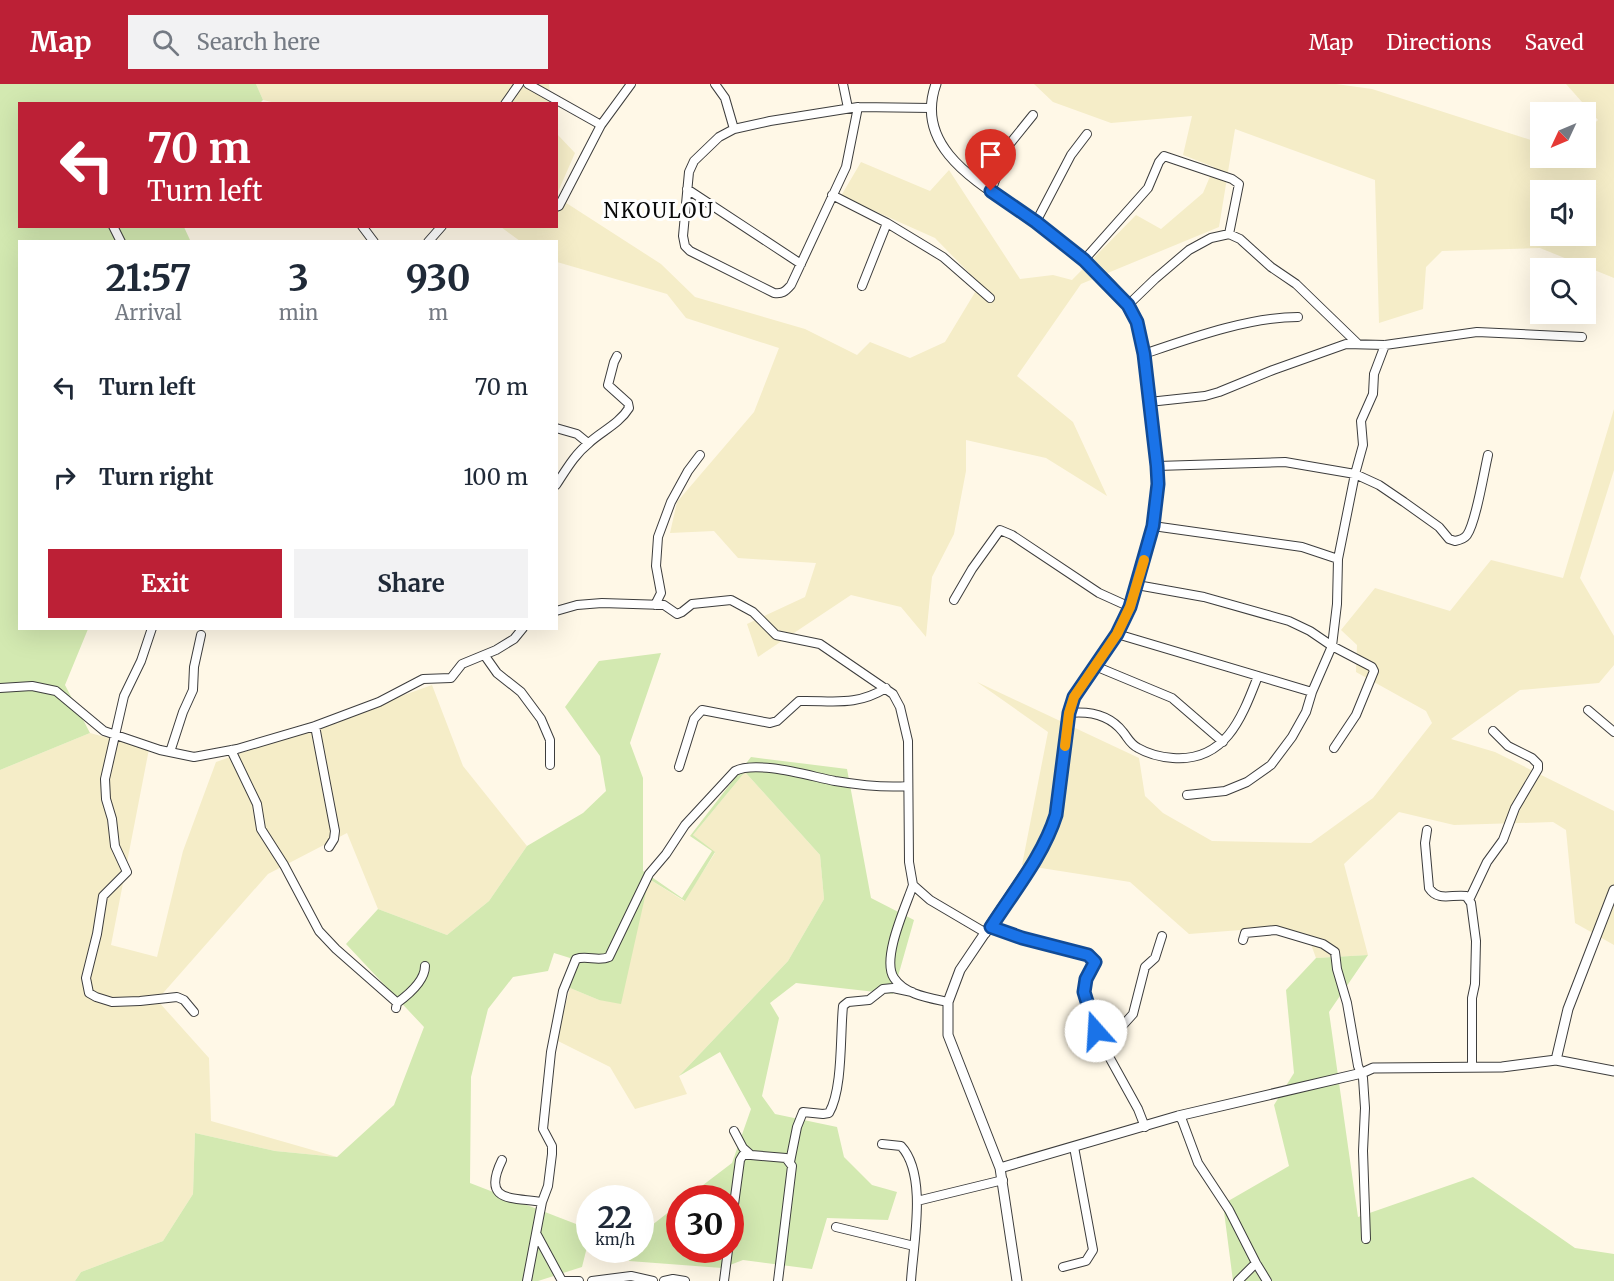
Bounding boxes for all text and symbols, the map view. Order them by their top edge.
search box [128,15,548,69]
text: Map [30,24,92,60]
icon: search [149,26,182,59]
text: Search here [197,28,320,56]
text: Map [1309,29,1353,56]
text: Directions [1386,29,1491,56]
text: Saved [1524,29,1584,56]
north arrow [1530,102,1596,168]
map controls [1530,102,1596,324]
text: 70 m [147,122,251,174]
icon: left [48,126,126,204]
pin [965,129,1016,191]
icon: arrive [974,138,1007,171]
text: Turn left [147,174,262,208]
button: sound [1530,180,1596,246]
district label: NKOULOU [604,198,714,223]
text: 21:57 [105,256,191,301]
text: 3 [288,256,309,301]
text: 930 [406,256,471,301]
button: search [1530,258,1596,324]
text: Arrival [115,300,182,325]
text: min [279,300,318,325]
text: m [428,300,448,325]
icon: left [48,371,81,404]
text: Turn left [99,373,196,401]
text: 70 m [475,373,528,401]
icon: right [48,461,81,494]
text: Turn right [99,463,213,491]
text: 100 m [463,463,528,491]
button: Exit [48,549,282,618]
button: Share [294,549,528,618]
position arrow [1064,999,1128,1063]
speed limit sign: 30 [666,1185,744,1263]
text: 22 [598,1198,632,1236]
text: km/h [595,1230,635,1249]

